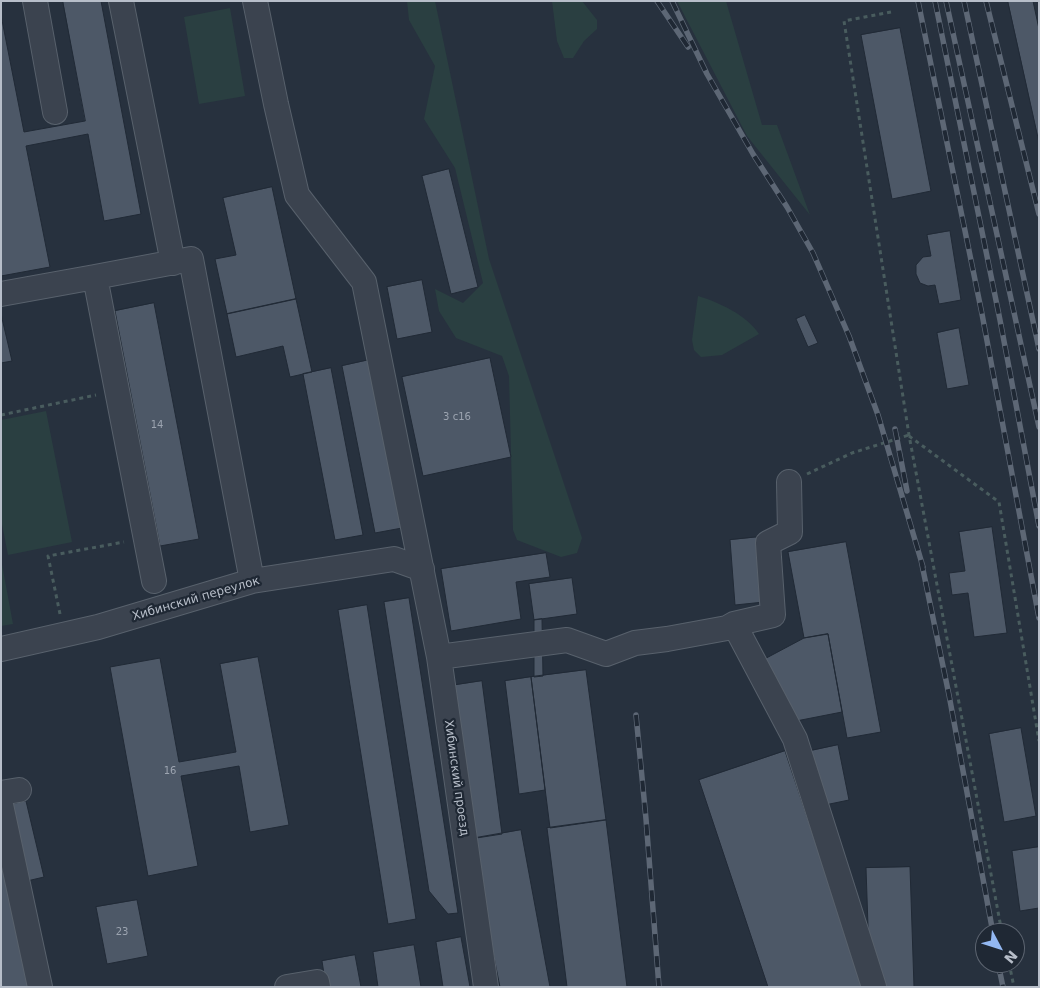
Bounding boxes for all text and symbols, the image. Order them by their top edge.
house number: 3 с16 [443,411,471,423]
house number: 14 [151,419,163,431]
street label: Хибинский переулок [131,574,261,624]
street label: Хибинский проезд [441,719,471,837]
house number: 16 [164,765,176,777]
north arrow [975,923,1025,973]
house number: 23 [116,926,128,938]
text: N [1001,947,1021,967]

